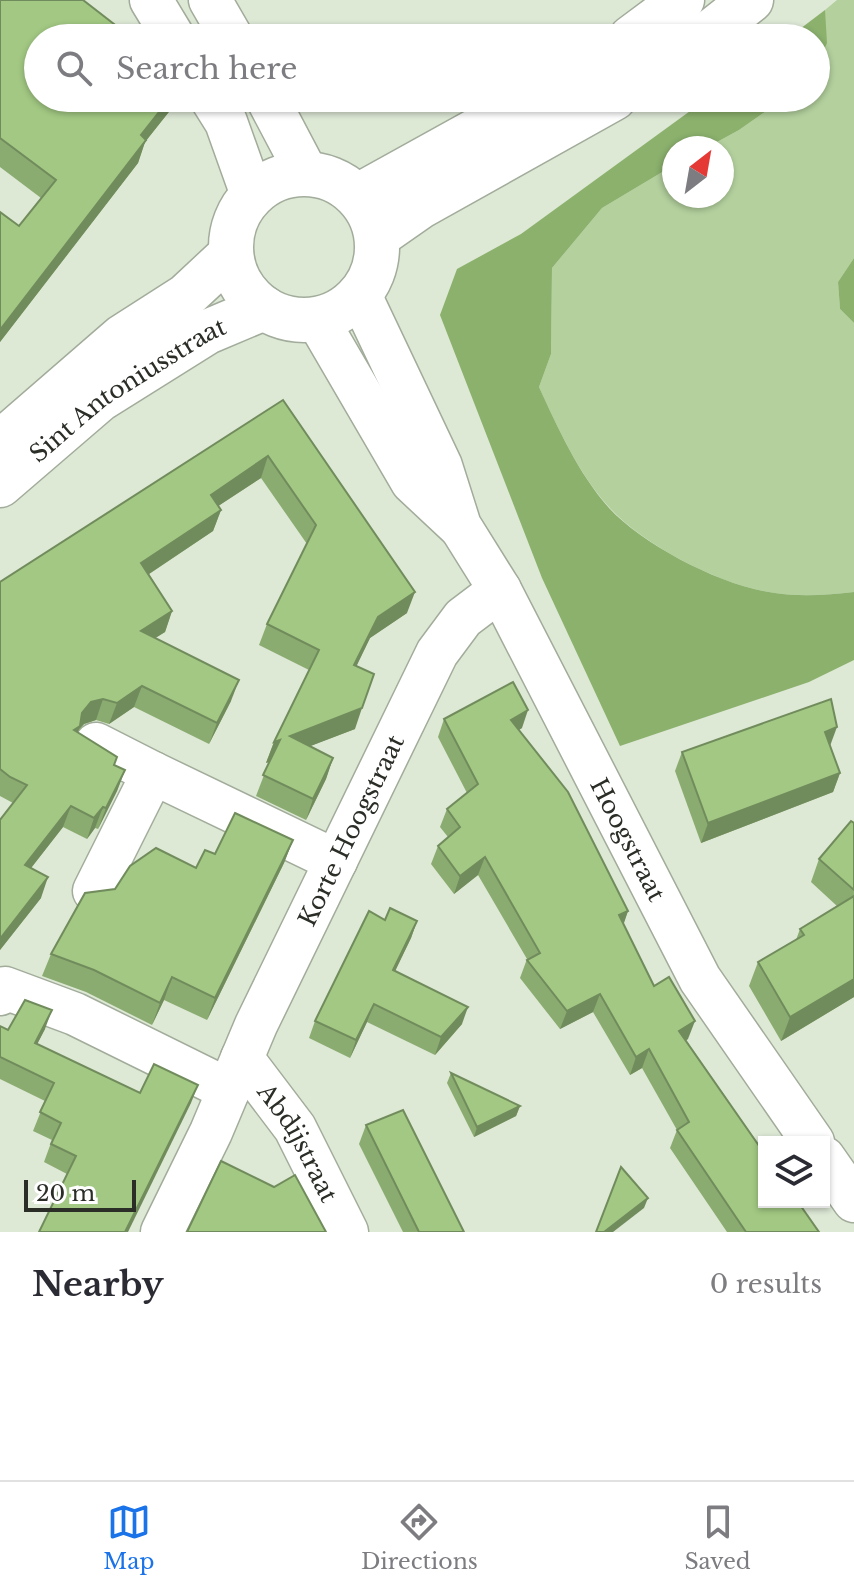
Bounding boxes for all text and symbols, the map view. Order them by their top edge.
search box [24,24,830,112]
icon: search [52,46,96,90]
text: Search here [116,50,297,87]
north arrow [662,136,734,208]
street label: Sint Antoniusstraat [23,311,230,468]
street label: Korte Hoogstraat [292,730,410,931]
street label: Hoogstraat [585,773,672,906]
street label: Abdijstraat [251,1077,344,1207]
map controls [758,1136,830,1208]
button: layers [758,1136,830,1208]
scale bar [24,1176,136,1212]
text: 20 m [36,1180,95,1207]
text: Nearby [32,1263,164,1305]
text: 0 results [710,1268,822,1300]
tab: Map [103,1500,154,1575]
tab: Directions [361,1500,478,1575]
tab: Saved [684,1500,751,1575]

